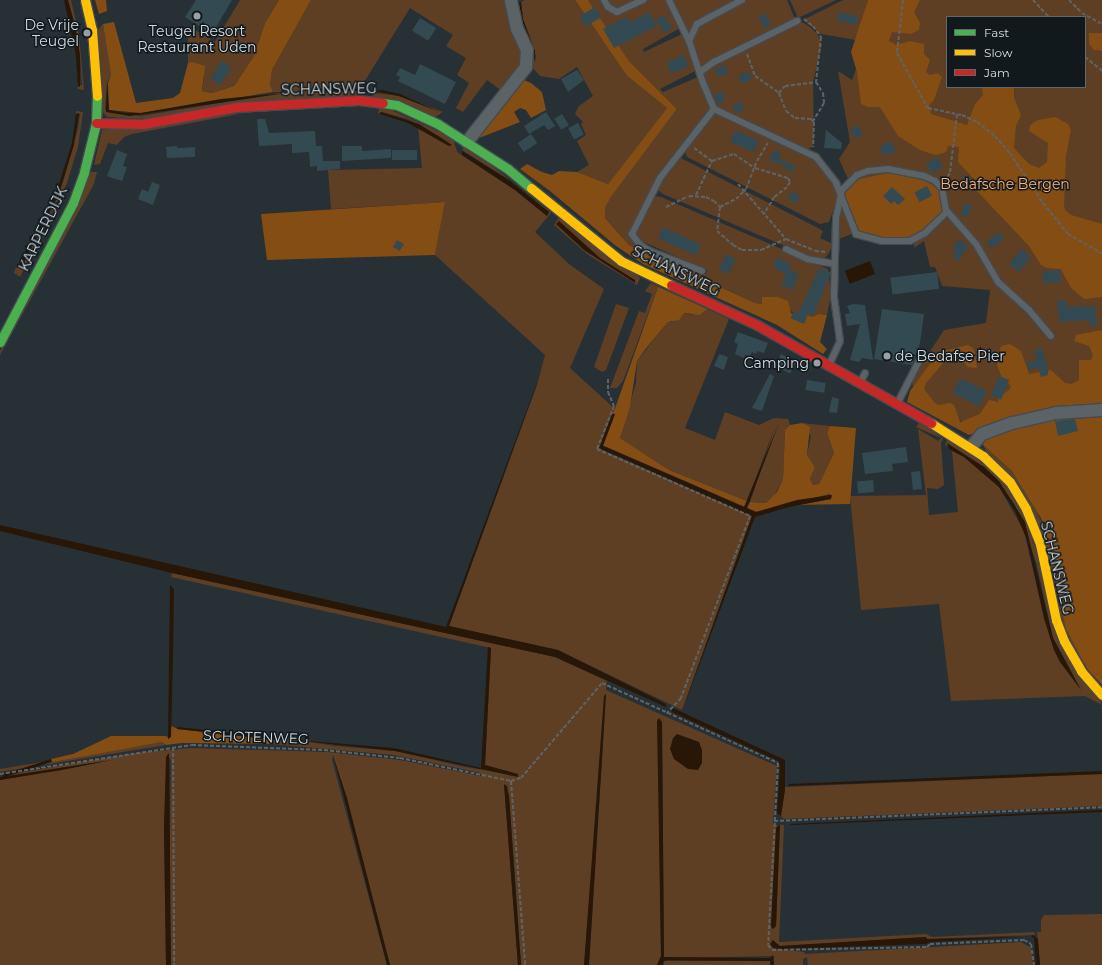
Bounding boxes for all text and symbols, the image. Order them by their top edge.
marker: Teugel Resort Restaurant Uden [192,11,202,21]
legend [946,16,1086,88]
place label: De Vrije Teugel [24,17,79,50]
place label: Teugel Resort Restaurant Uden [137,23,257,56]
text: Fast [984,25,1009,40]
marker: De Vrije Teugel [82,28,92,38]
text: Slow [984,45,1013,60]
text: Jam [984,65,1010,80]
street label: SCHANSWEG [281,80,377,98]
park label: Bedafsche Bergen [940,176,1070,192]
street label: KARPERDIJK [15,184,71,274]
street label: SCHANSWEG [629,243,723,299]
place label: de Bedafse Pier [895,348,1005,364]
marker: de Bedafse Pier [882,351,892,361]
place label: Camping [744,355,809,371]
marker: Camping [812,358,822,368]
street label: SCHANSWEG [1037,520,1077,616]
street label: SCHOTENWEG [203,727,309,747]

